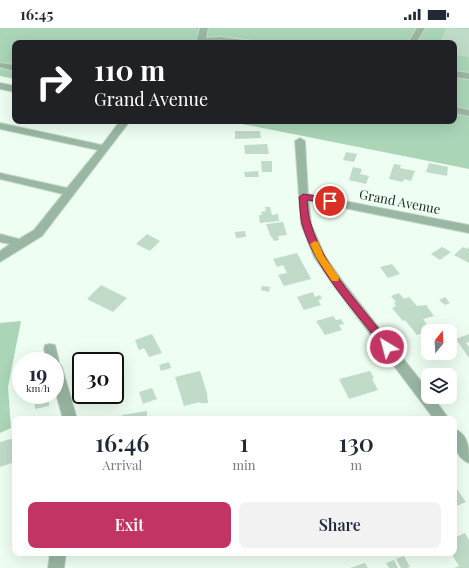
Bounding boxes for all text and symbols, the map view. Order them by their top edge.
text: 16:45 [20,4,53,24]
text: 110 m [94,51,165,88]
icon: right [28,56,80,108]
text: Grand Avenue [94,87,208,111]
pin [313,184,347,218]
street label: Grand Avenue [358,185,442,217]
icon: arrive [319,190,341,212]
north arrow [421,324,457,360]
map controls [421,324,457,404]
position arrow [366,326,408,368]
speed limit sign: 30 [72,352,124,404]
text: 19 [29,359,47,386]
button: layers [421,368,457,404]
text: km/h [26,381,50,395]
text: 16:46 [95,426,150,458]
text: 1 [239,426,249,458]
text: 130 [339,426,374,458]
text: Arrival [102,456,142,473]
text: min [232,456,256,473]
text: m [351,456,362,473]
button: Exit [28,502,231,548]
button: Share [239,502,441,548]

